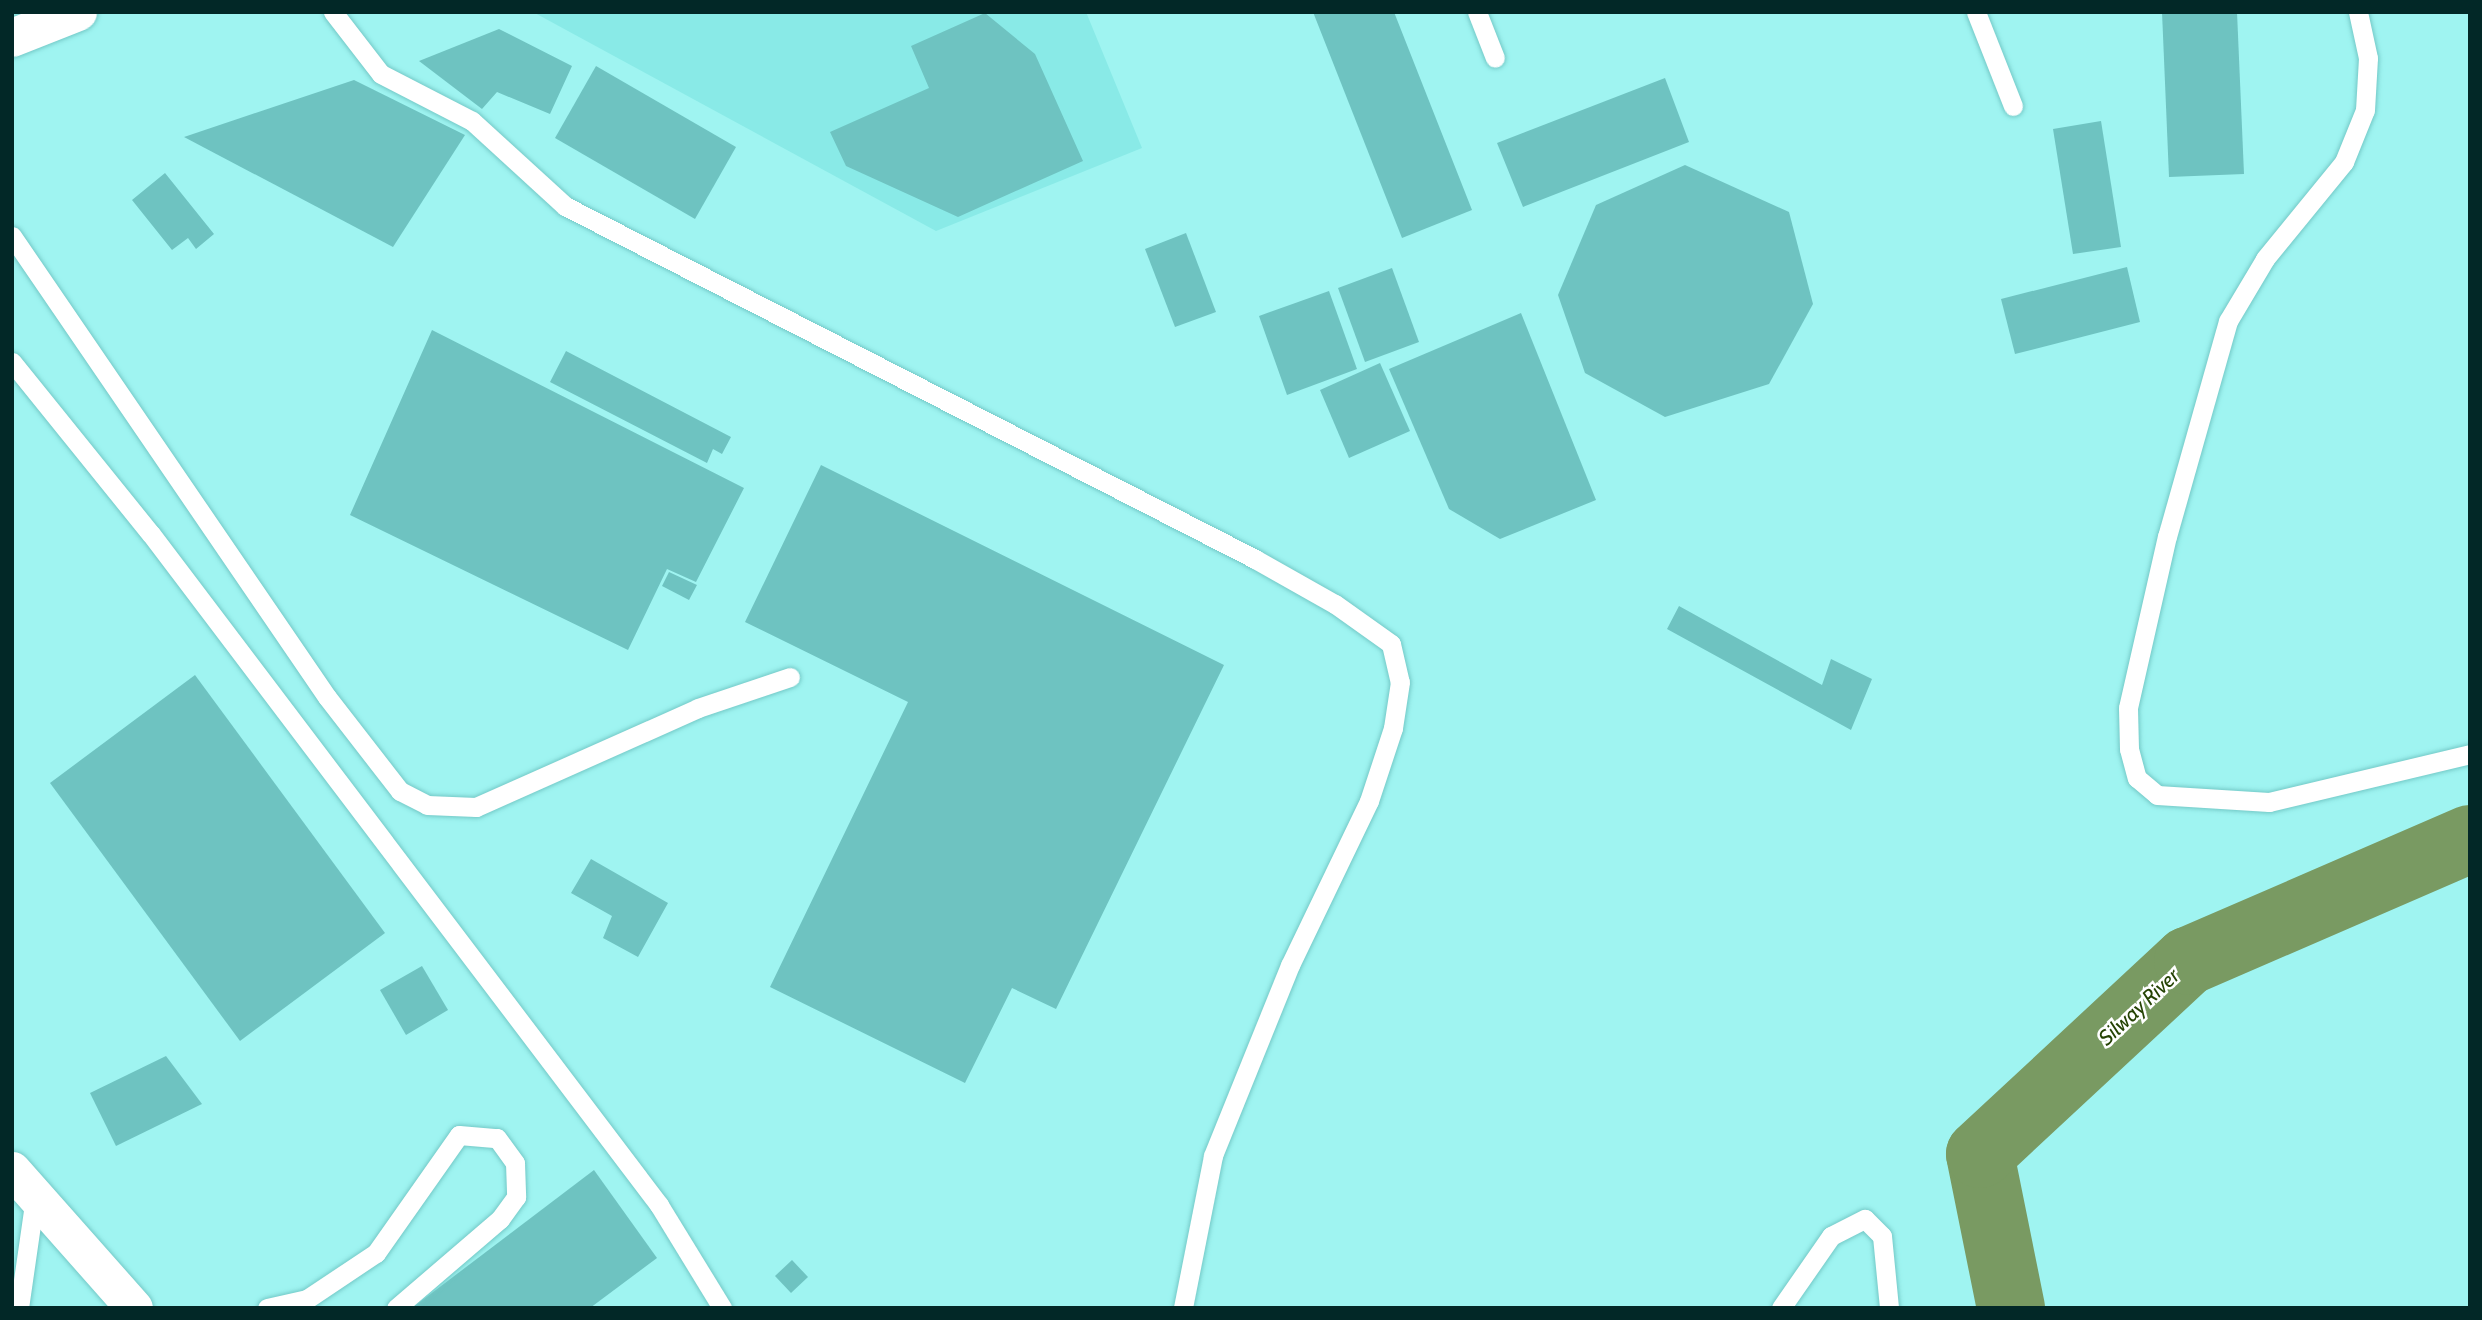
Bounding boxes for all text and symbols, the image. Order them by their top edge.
water label: Silway River [2094,963,2184,1051]

